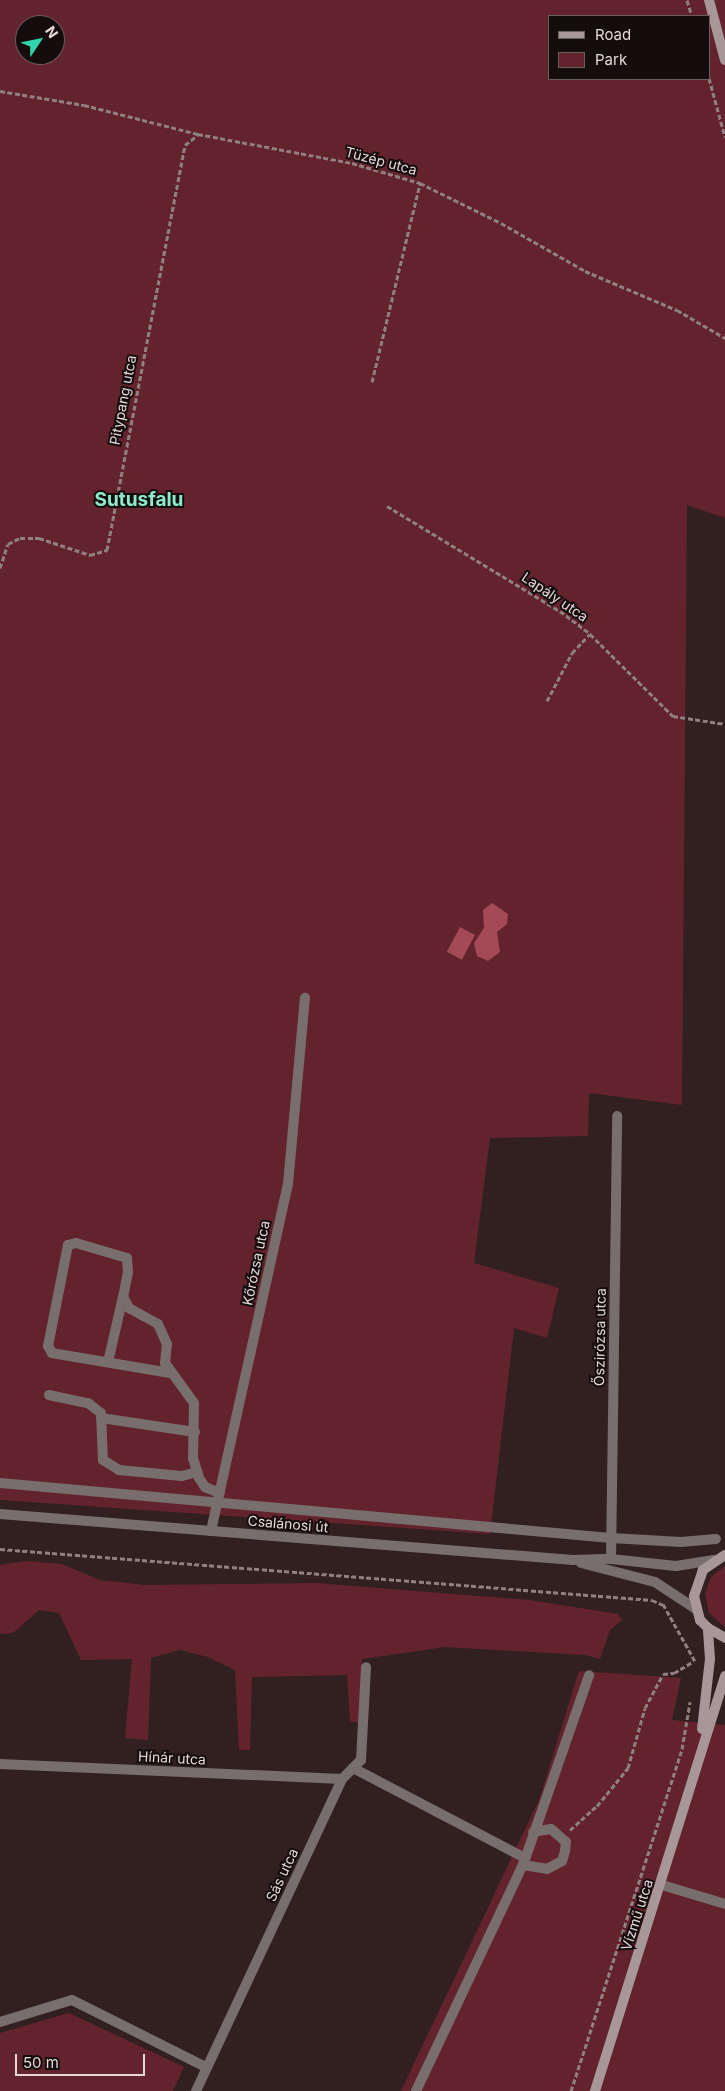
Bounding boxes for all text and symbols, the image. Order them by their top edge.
north arrow [15,15,65,65]
legend [548,15,710,80]
text: N [42,23,62,41]
text: Road [595,25,631,44]
text: Park [595,50,627,69]
street label: Tüzép utca [343,143,419,179]
street label: Pitypang utca [106,354,140,446]
district label: Sutusfalu [95,489,183,511]
street label: Lapály utca [519,569,591,625]
street label: Kőrózsa utca [239,1219,273,1307]
street label: Őszirózsa utca [591,1288,609,1386]
street label: Csalánosi út [247,1512,329,1536]
street label: Hínár utca [138,1748,206,1768]
street label: Sás utca [262,1846,302,1904]
street label: Vízmű utca [618,1877,656,1953]
scale bar [18,2044,148,2076]
text: 50 m [23,2053,59,2072]

